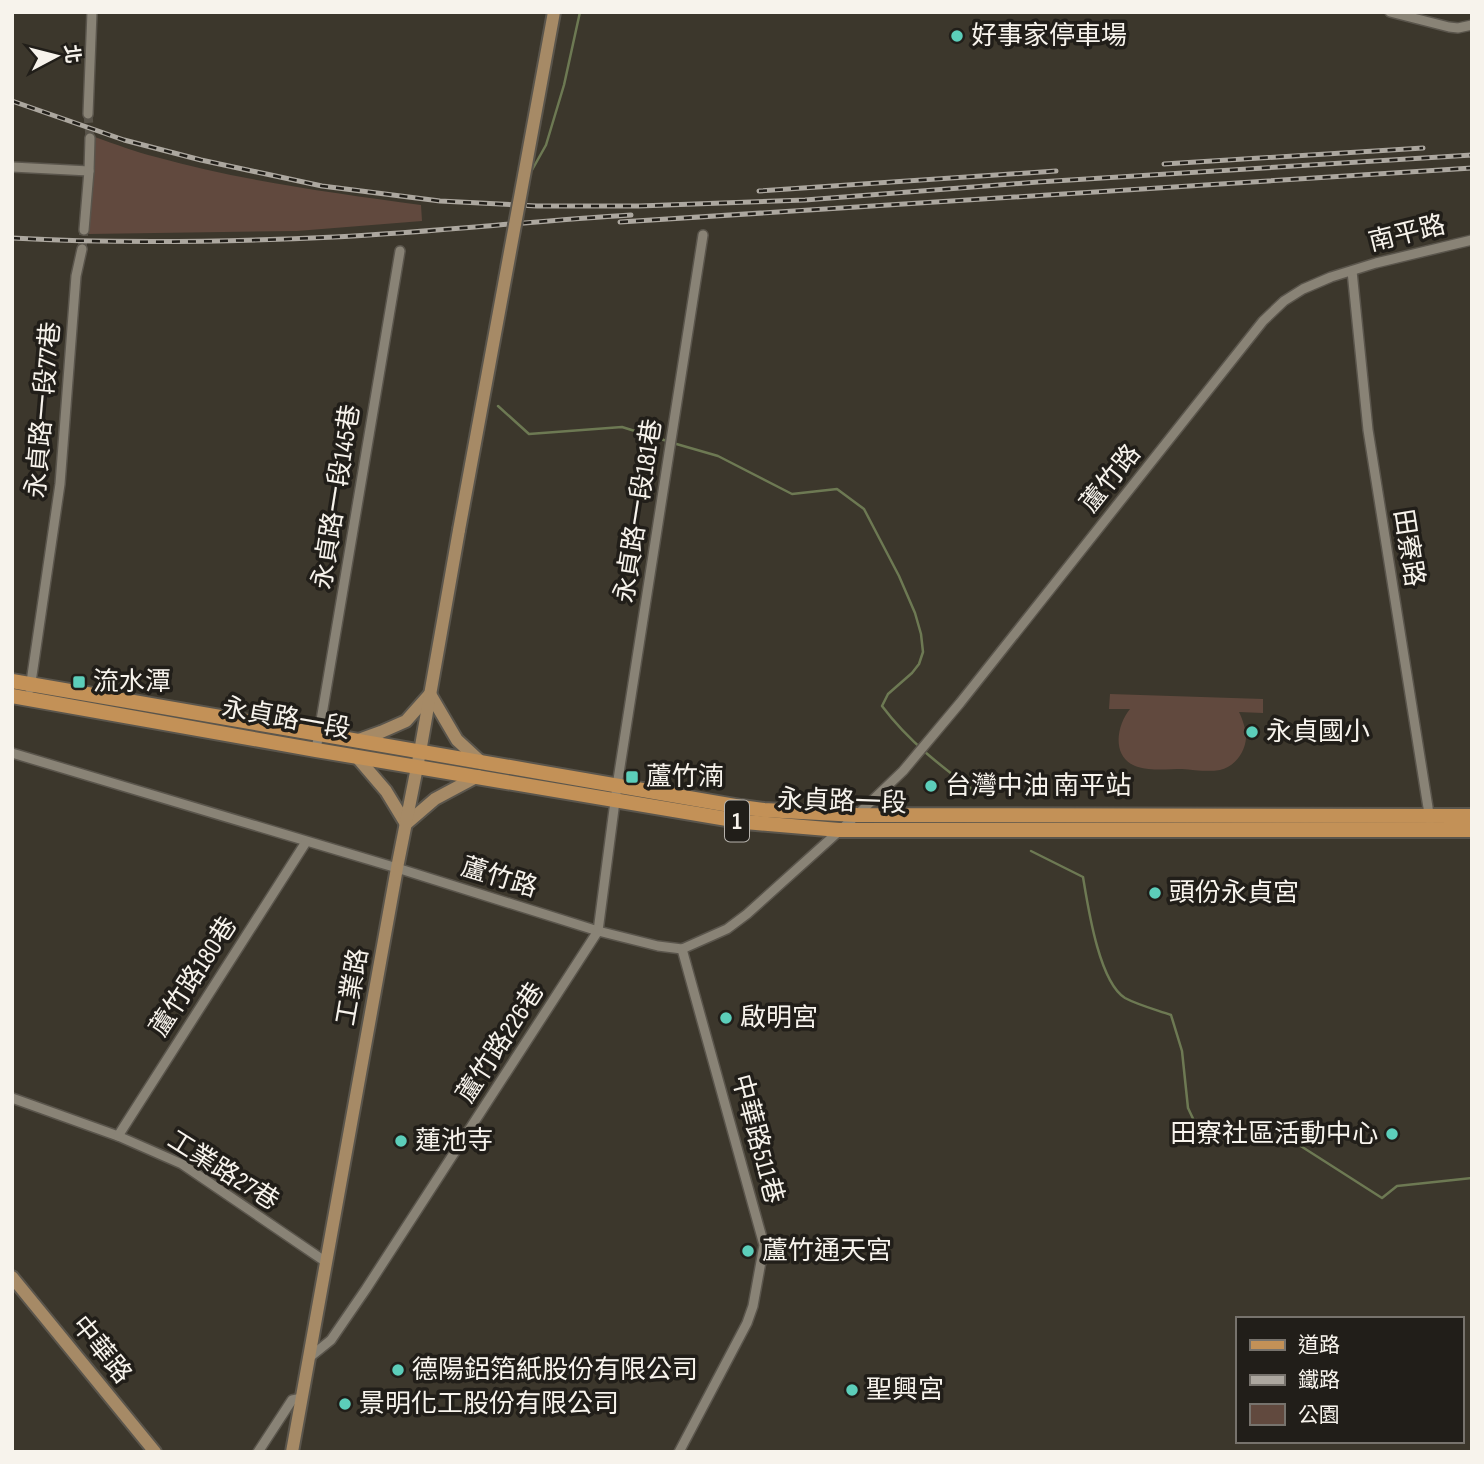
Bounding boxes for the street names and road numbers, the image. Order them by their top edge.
street label: 南平路 [1365,210,1449,258]
street label: 永貞路一段77巷 [21,321,67,499]
street label: 永貞路一段145巷 [307,402,367,592]
street label: 永貞路一段181巷 [609,417,669,605]
street label: 蘆竹路 [1074,439,1148,519]
street label: 田寮路 [1387,507,1429,589]
street label: 永貞路一段 [219,692,353,746]
street label: 永貞路一段 [776,784,908,820]
road number: 1 [725,800,749,842]
street label: 蘆竹路 [457,852,541,904]
street label: 蘆竹路180巷 [144,911,244,1043]
street label: 工業路 [331,946,375,1028]
street label: 蘆竹路226巷 [451,977,551,1109]
street label: 中華路511巷 [725,1071,789,1207]
street label: 工業路27巷 [162,1125,284,1217]
street label: 中華路 [64,1310,138,1390]

